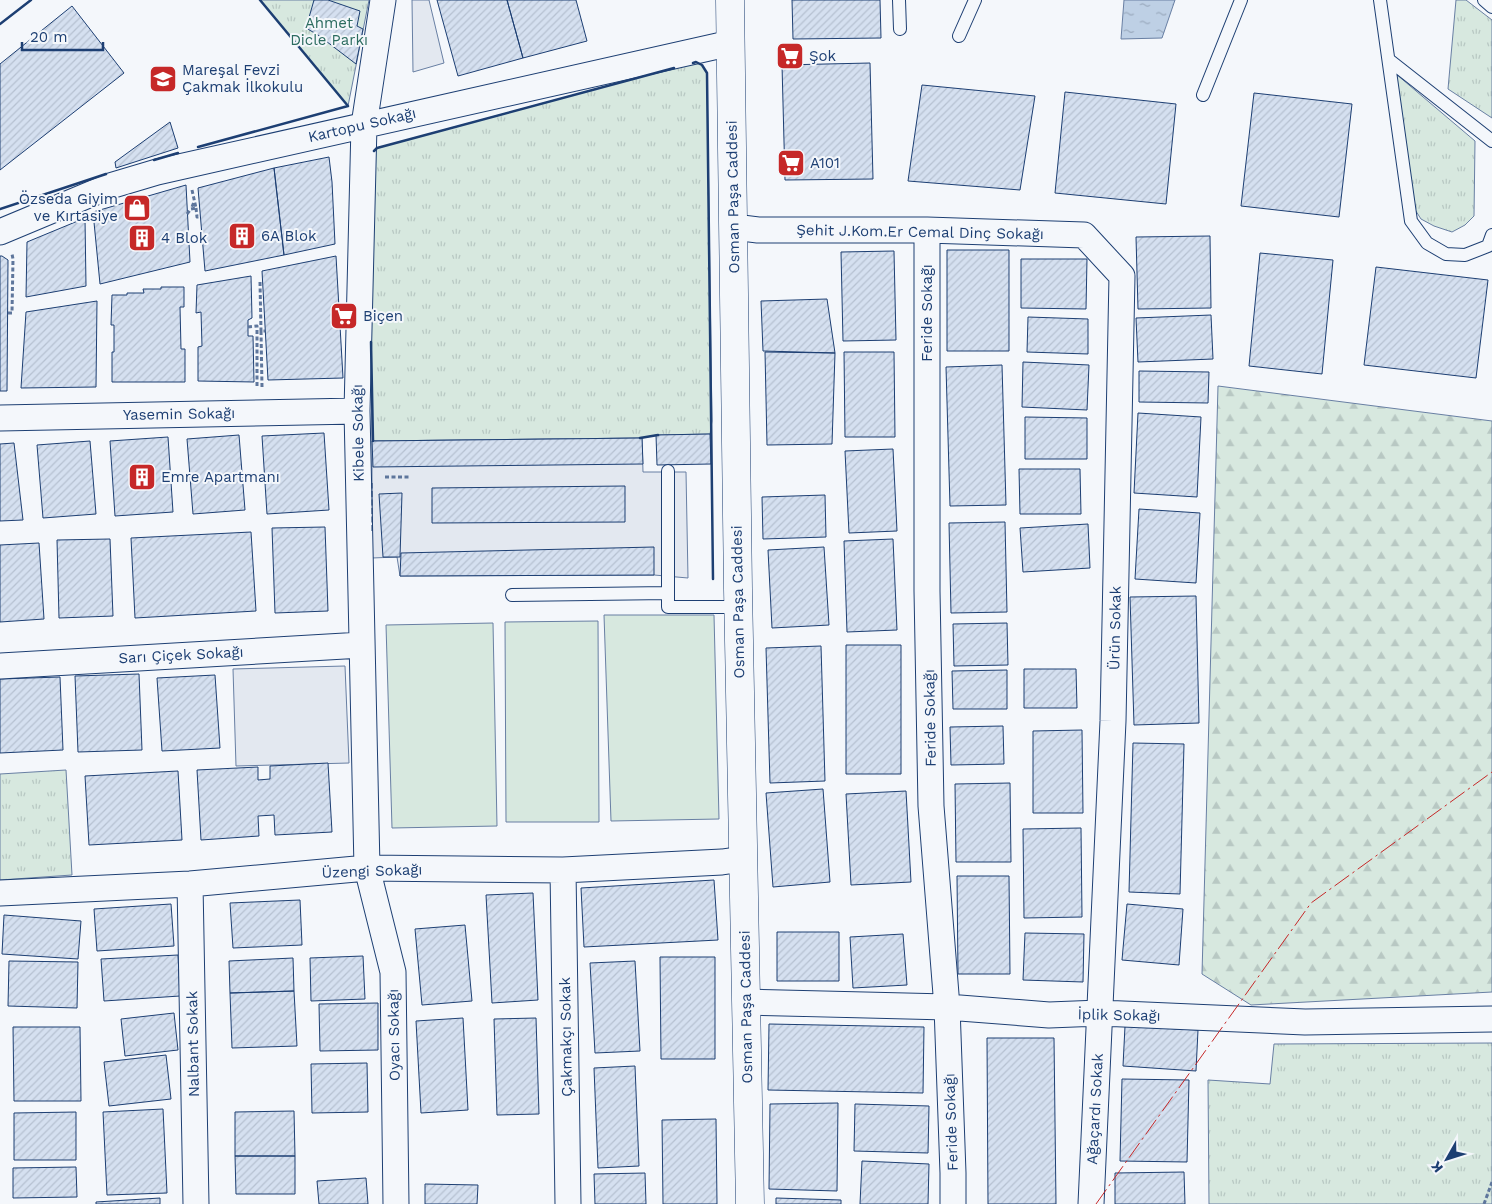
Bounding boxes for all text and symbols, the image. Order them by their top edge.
park label: Ahmet Dicle Parkı [290,14,368,49]
scale bar [22,20,104,52]
text: 20 m [30,28,68,46]
supermarket icon: Şok [775,41,805,71]
place label: Şok [809,47,837,65]
place label: Mareşal Fevzi Çakmak İlkokulu [182,61,303,96]
school or university icon: Mareşal Fevzi Çakmak İlkokulu [148,64,178,94]
street label: Kartopu Sokağı [306,104,418,146]
street label: Osman Paşa Caddesi [723,120,743,274]
supermarket icon: A101 [776,148,806,178]
place label: A101 [810,154,840,172]
place label: Özseda Giyim ve Kırtasiye [19,190,118,225]
shop icon: Özseda Giyim ve Kırtasiye [122,193,152,223]
building icon: 6A Blok [227,221,257,251]
street label: Şehit J.Kom.Er Cemal Dinç Sokağı [796,221,1044,243]
building icon: 4 Blok [127,223,157,253]
place label: 6A Blok [261,227,317,245]
place label: 4 Blok [161,229,208,247]
street label: Feride Sokağı [918,264,936,362]
supermarket icon: Biçen [329,301,359,331]
place label: Biçen [363,307,403,325]
street label: Kibele Sokağı [348,384,368,482]
street label: Yasemin Sokağı [123,404,235,424]
building icon: Emre Apartmanı [127,462,157,492]
place label: Emre Apartmanı [161,468,280,486]
street label: Osman Paşa Caddesi [728,525,748,679]
street label: Ürün Sokak [1105,585,1125,670]
street label: Sarı Çiçek Sokağı [118,643,244,667]
street label: Feride Sokağı [920,669,940,767]
street label: Üzengi Sokağı [321,860,423,882]
street label: Osman Paşa Caddesi [736,930,756,1084]
street label: Çakmakçı Sokak [556,976,576,1097]
street label: Oyacı Sokağı [384,989,404,1081]
street label: Nalbant Sokak [183,990,203,1097]
street label: İplik Sokağı [1077,1005,1161,1025]
street label: Ağaçardı Sokak [1083,1052,1107,1165]
street label: Feride Sokağı [940,1073,962,1171]
north arrow [1422,1134,1472,1184]
text: K [1427,1158,1446,1176]

